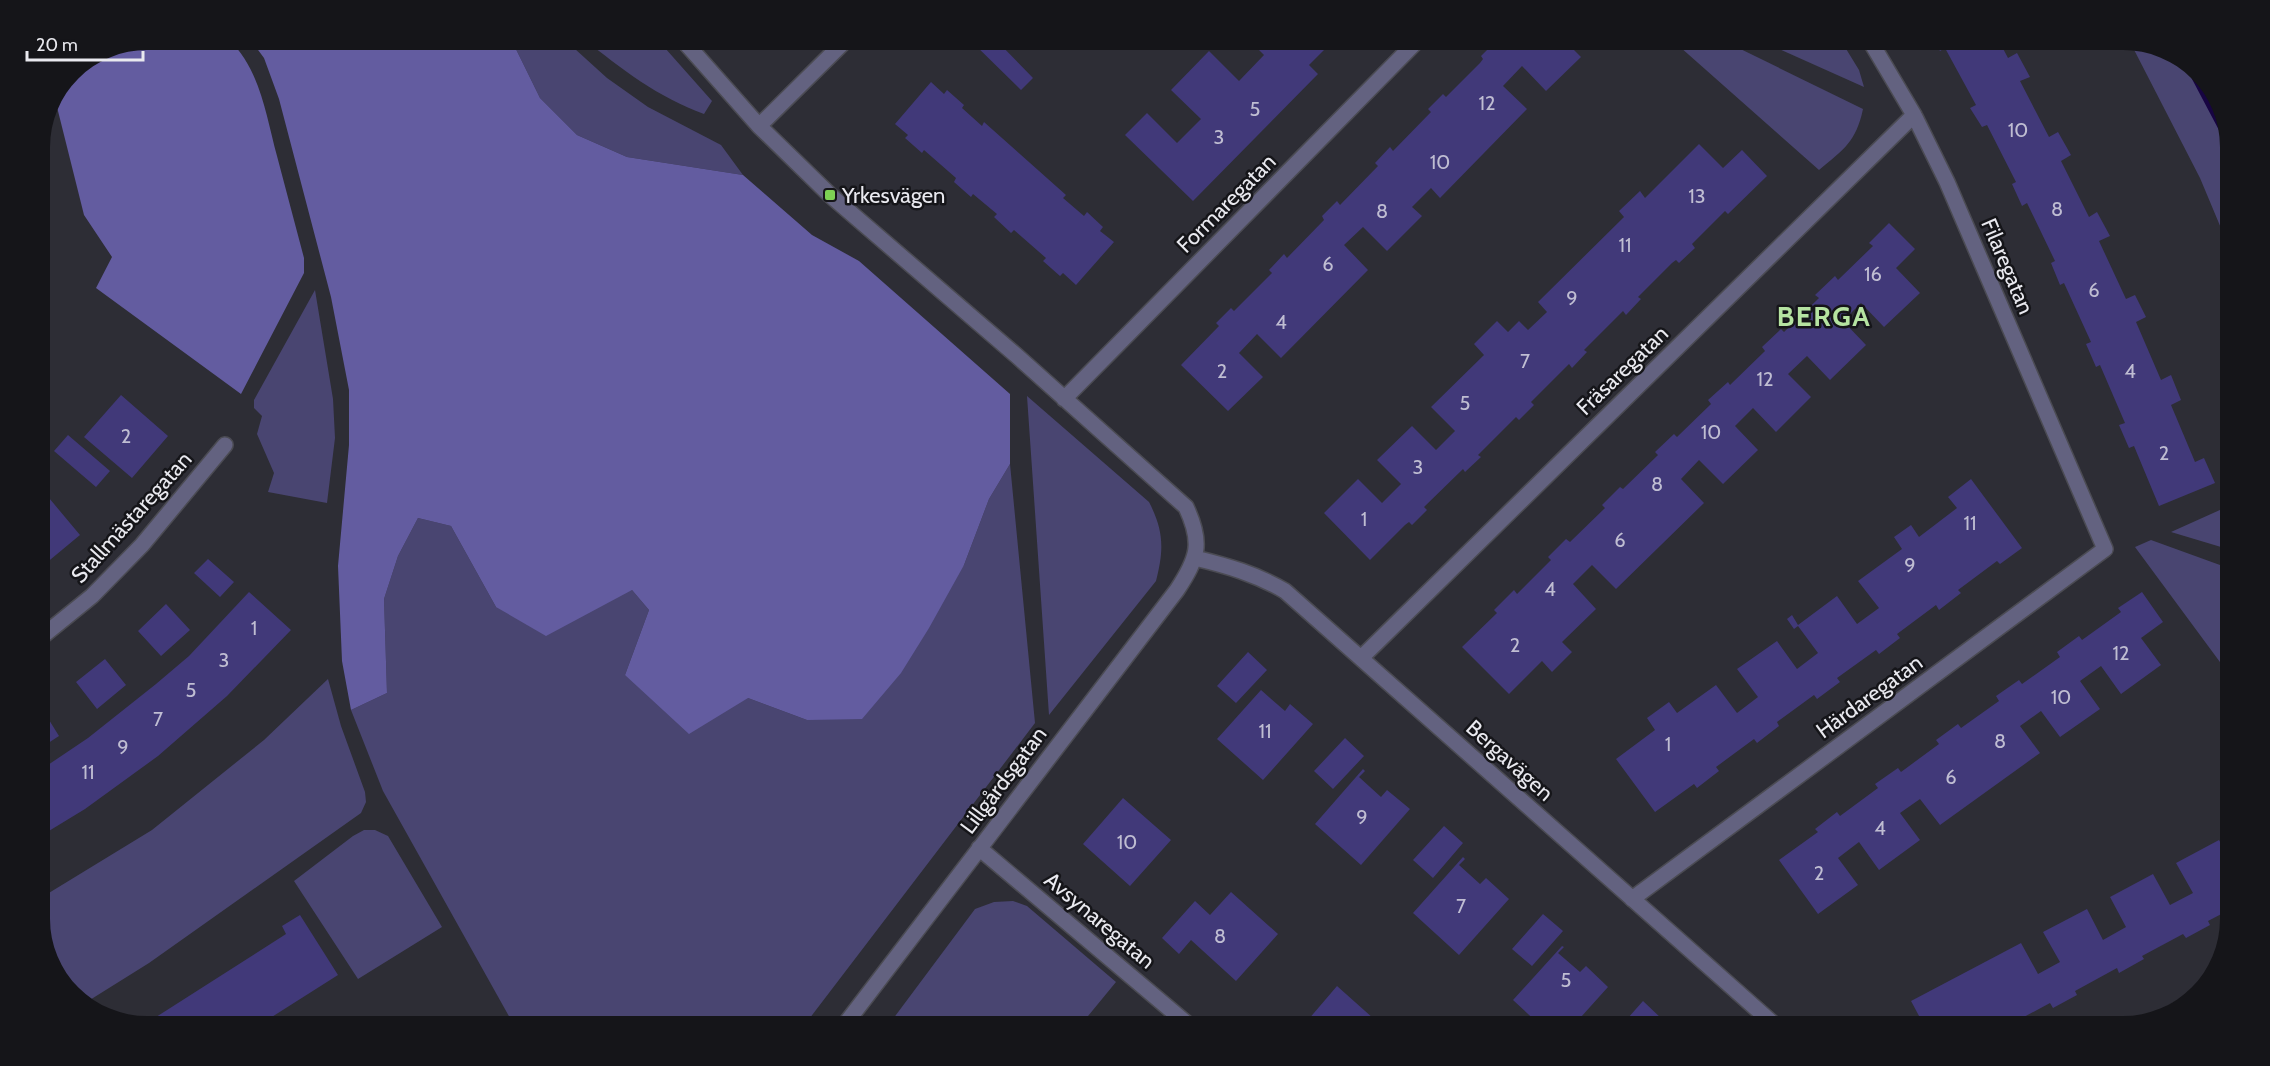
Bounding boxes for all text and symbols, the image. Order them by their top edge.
scale bar [27,24,142,62]
text: 20 m [36,34,78,56]
house number: 12 [1479,91,1496,115]
house number: 5 [1250,97,1260,121]
house number: 10 [2008,118,2028,142]
house number: 3 [1214,125,1224,149]
street label: Formaregatan [1171,148,1281,258]
house number: 10 [1430,150,1450,174]
place label: Yrkesvägen [841,182,945,209]
house number: 13 [1688,184,1706,208]
marker: Yrkesvägen [823,188,837,202]
house number: 8 [2051,197,2063,221]
house number: 8 [1376,199,1388,223]
street label: Filaregatan [1975,214,2040,318]
house number: 11 [1618,233,1632,257]
house number: 6 [1322,252,1334,276]
house number: 16 [1864,262,1882,286]
house number: 6 [2088,278,2100,302]
house number: 9 [1566,286,1578,310]
district label: BERGA [1777,299,1871,333]
house number: 4 [1275,310,1287,334]
street label: Fräsaregatan [1571,320,1674,421]
house number: 7 [1520,349,1530,373]
house number: 2 [1217,359,1227,383]
house number: 4 [2124,359,2136,383]
house number: 12 [1757,367,1774,391]
house number: 5 [1460,391,1470,415]
house number: 10 [1701,420,1721,444]
house number: 2 [121,424,131,448]
house number: 2 [2159,441,2169,465]
street label: Stallmästaregatan [65,446,197,589]
house number: 3 [1413,455,1423,479]
house number: 8 [1651,472,1663,496]
house number: 1 [1361,507,1367,531]
house number: 11 [1963,511,1977,535]
house number: 6 [1614,528,1626,552]
house number: 9 [1904,553,1916,577]
house number: 4 [1544,577,1556,601]
house number: 1 [251,616,257,640]
house number: 2 [1510,633,1520,657]
house number: 12 [2113,641,2130,665]
house number: 3 [219,648,229,672]
street label: Härdaregatan [1811,649,1928,744]
house number: 5 [186,678,196,702]
house number: 10 [2051,685,2071,709]
house number: 7 [153,707,163,731]
street label: Bergavägen [1460,714,1559,807]
house number: 11 [1258,719,1272,743]
street label: Lillgårdsgatan [954,721,1052,839]
house number: 8 [1994,729,2006,753]
house number: 1 [1665,732,1671,756]
house number: 9 [117,735,129,759]
house number: 11 [81,760,95,784]
house number: 6 [1945,765,1957,789]
house number: 9 [1356,805,1368,829]
house number: 4 [1874,816,1886,840]
house number: 10 [1117,830,1137,854]
house number: 2 [1814,861,1824,885]
street label: Avsynaregatan [1039,866,1160,974]
house number: 7 [1456,894,1466,918]
house number: 8 [1214,924,1226,948]
house number: 5 [1561,968,1571,992]

